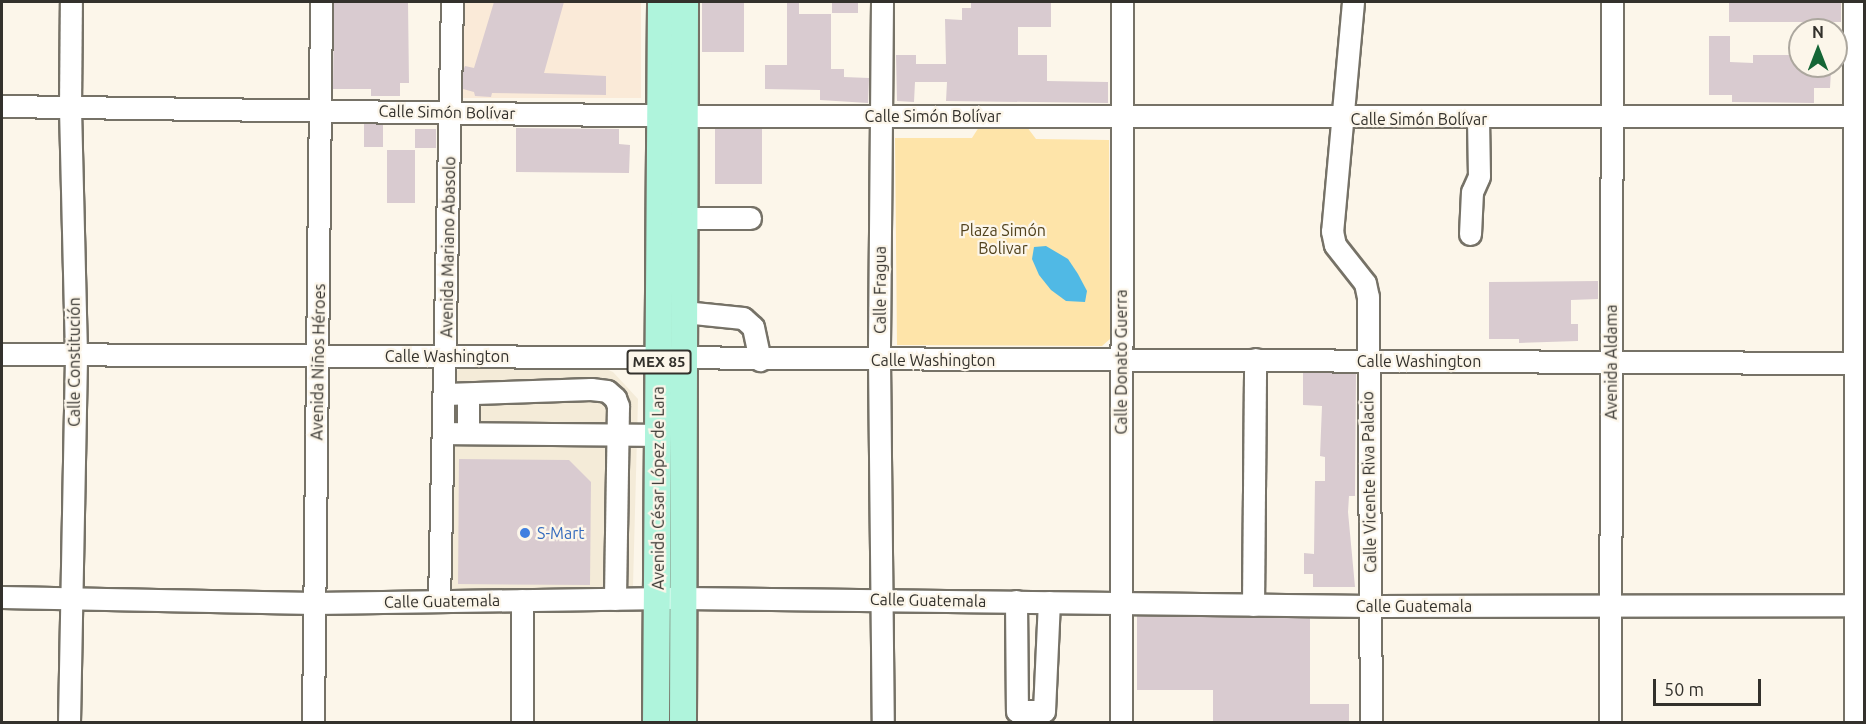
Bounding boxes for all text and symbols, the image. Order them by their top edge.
north arrow [1788,18,1848,78]
text: N [1812,23,1824,41]
street label: Calle Simón Bolívar [378,101,516,123]
street label: Calle Simón Bolívar [865,106,1001,126]
street label: Calle Simón Bolívar [1351,109,1487,129]
street label: Avenida Mariano Abasolo [437,156,459,338]
park label: Plaza Simón Bolivar [960,220,1046,258]
street label: Calle Fragua [870,246,890,334]
street label: Avenida Niños Héroes [307,284,329,440]
street label: Calle Donato Guerra [1111,289,1131,435]
street label: Calle Constitución [64,297,84,427]
street label: Avenida Aldama [1601,304,1621,420]
street label: Calle Washington [385,346,509,366]
road number: MEX 85 [626,350,692,374]
street label: Calle Washington [871,350,995,370]
street label: Calle Washington [1357,351,1481,371]
street label: Avenida César López de Lara [648,386,668,590]
street label: Calle Vicente Riva Palacio [1358,391,1380,573]
place label: S-Mart [537,523,585,543]
marker: S-Mart [518,526,532,540]
street label: Calle Guatemala [870,589,986,611]
street label: Calle Guatemala [384,590,500,612]
street label: Calle Guatemala [1356,596,1472,616]
scale bar [1656,667,1764,705]
text: 50 m [1664,679,1704,699]

